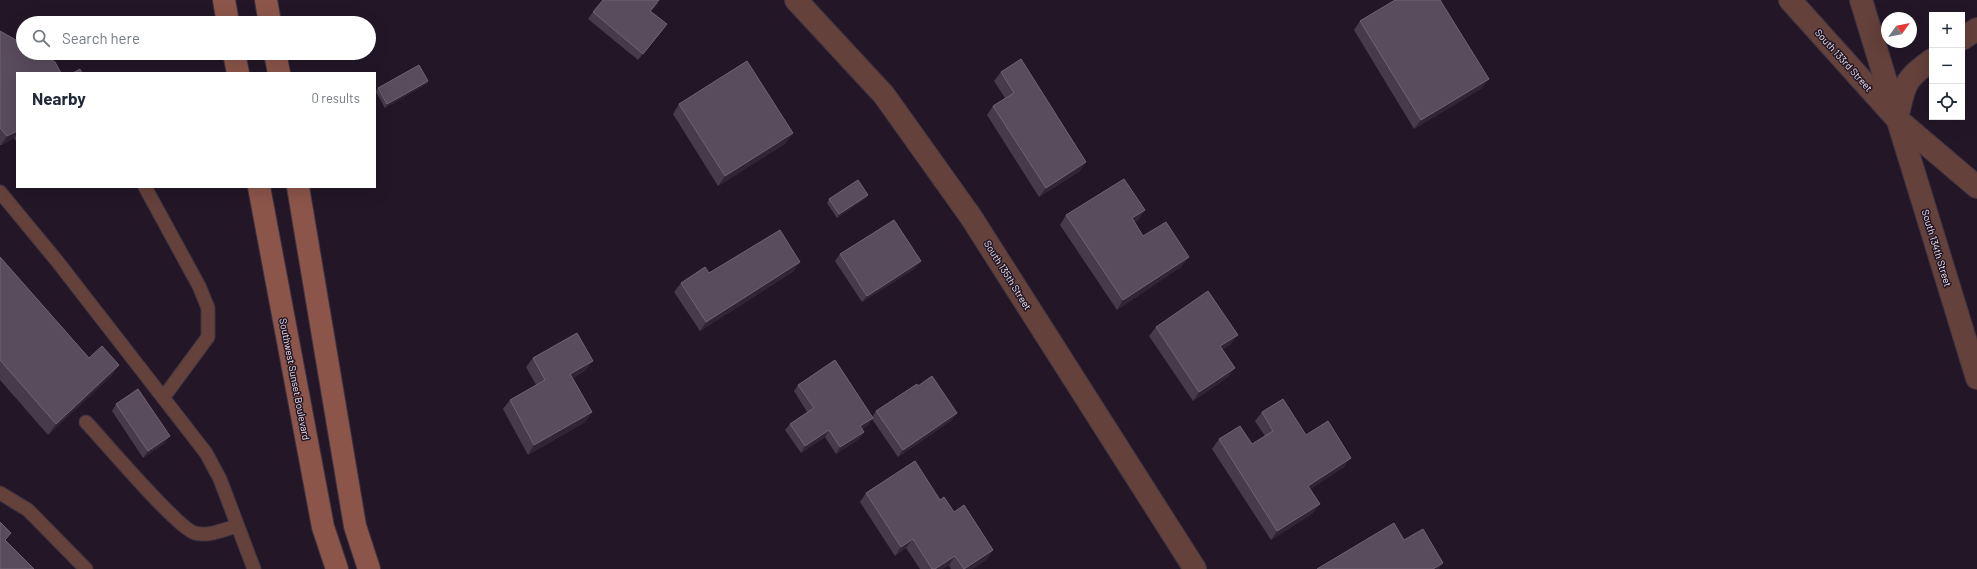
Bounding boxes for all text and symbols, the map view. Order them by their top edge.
north arrow [1881,12,1917,48]
map controls [1929,12,1965,120]
button: + [1929,12,1965,48]
search box [16,16,376,60]
street label: South 133rd Street [1813,26,1875,94]
icon: search [30,27,52,49]
text: Search here [62,29,140,47]
button: − [1929,48,1965,84]
button: locate [1929,84,1965,120]
text: Nearby [32,88,86,108]
text: 0 results [311,90,360,106]
street label: South 134th Street [1920,208,1955,288]
street label: South 135th Street [982,238,1034,312]
street label: Southwest Sunset Boulevard [277,317,313,441]

